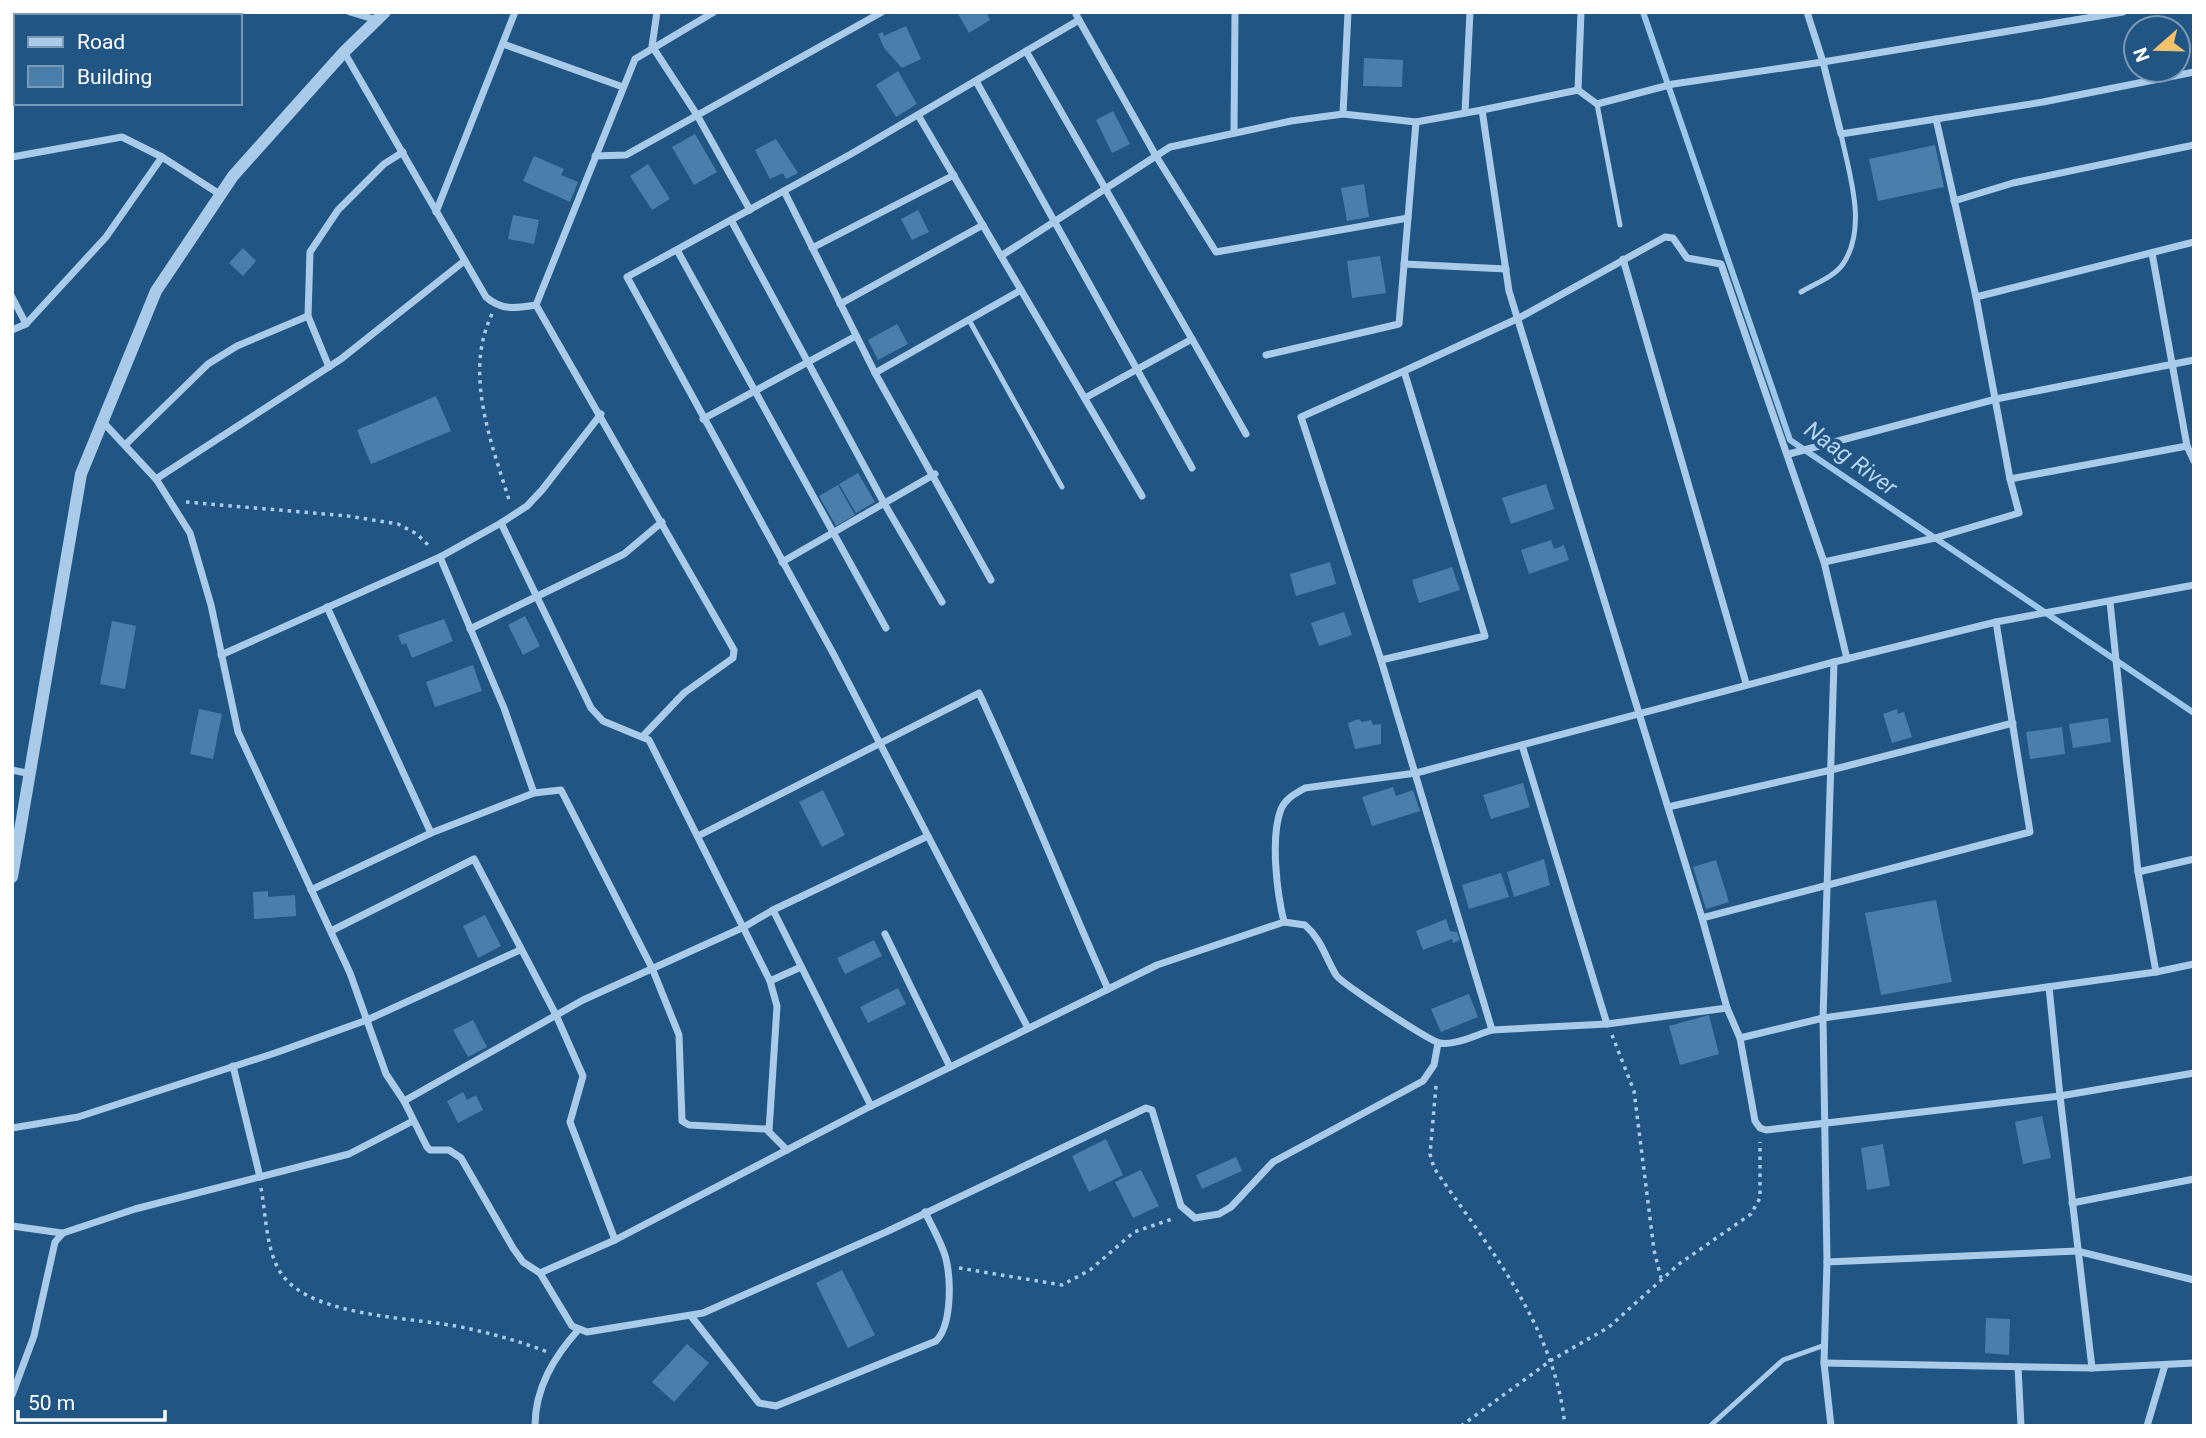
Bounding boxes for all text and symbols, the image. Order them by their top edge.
legend [14,14,242,105]
north arrow [2122,14,2192,84]
text: Road [77,30,125,54]
text: N [2128,44,2155,65]
text: Building [77,65,152,89]
water label: Naag River [1799,416,1903,502]
scale bar [18,1378,164,1422]
text: 50 m [28,1391,75,1415]

